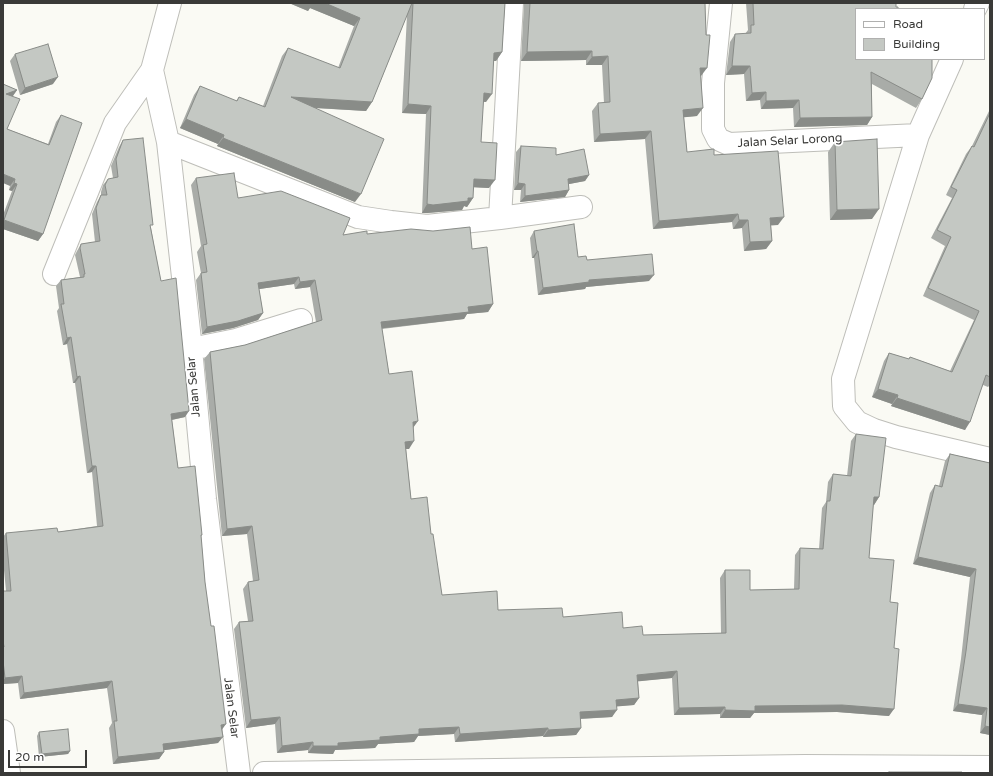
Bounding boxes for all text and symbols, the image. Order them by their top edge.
legend [855,8,985,60]
text: Road [893,17,923,31]
text: Building [893,37,940,51]
street label: Jalan Selar Lorong [737,131,843,151]
street label: Jalan Selar [184,356,204,418]
street label: Jalan Selar [220,677,242,739]
scale bar [10,742,89,768]
text: 20 m [15,750,44,764]

